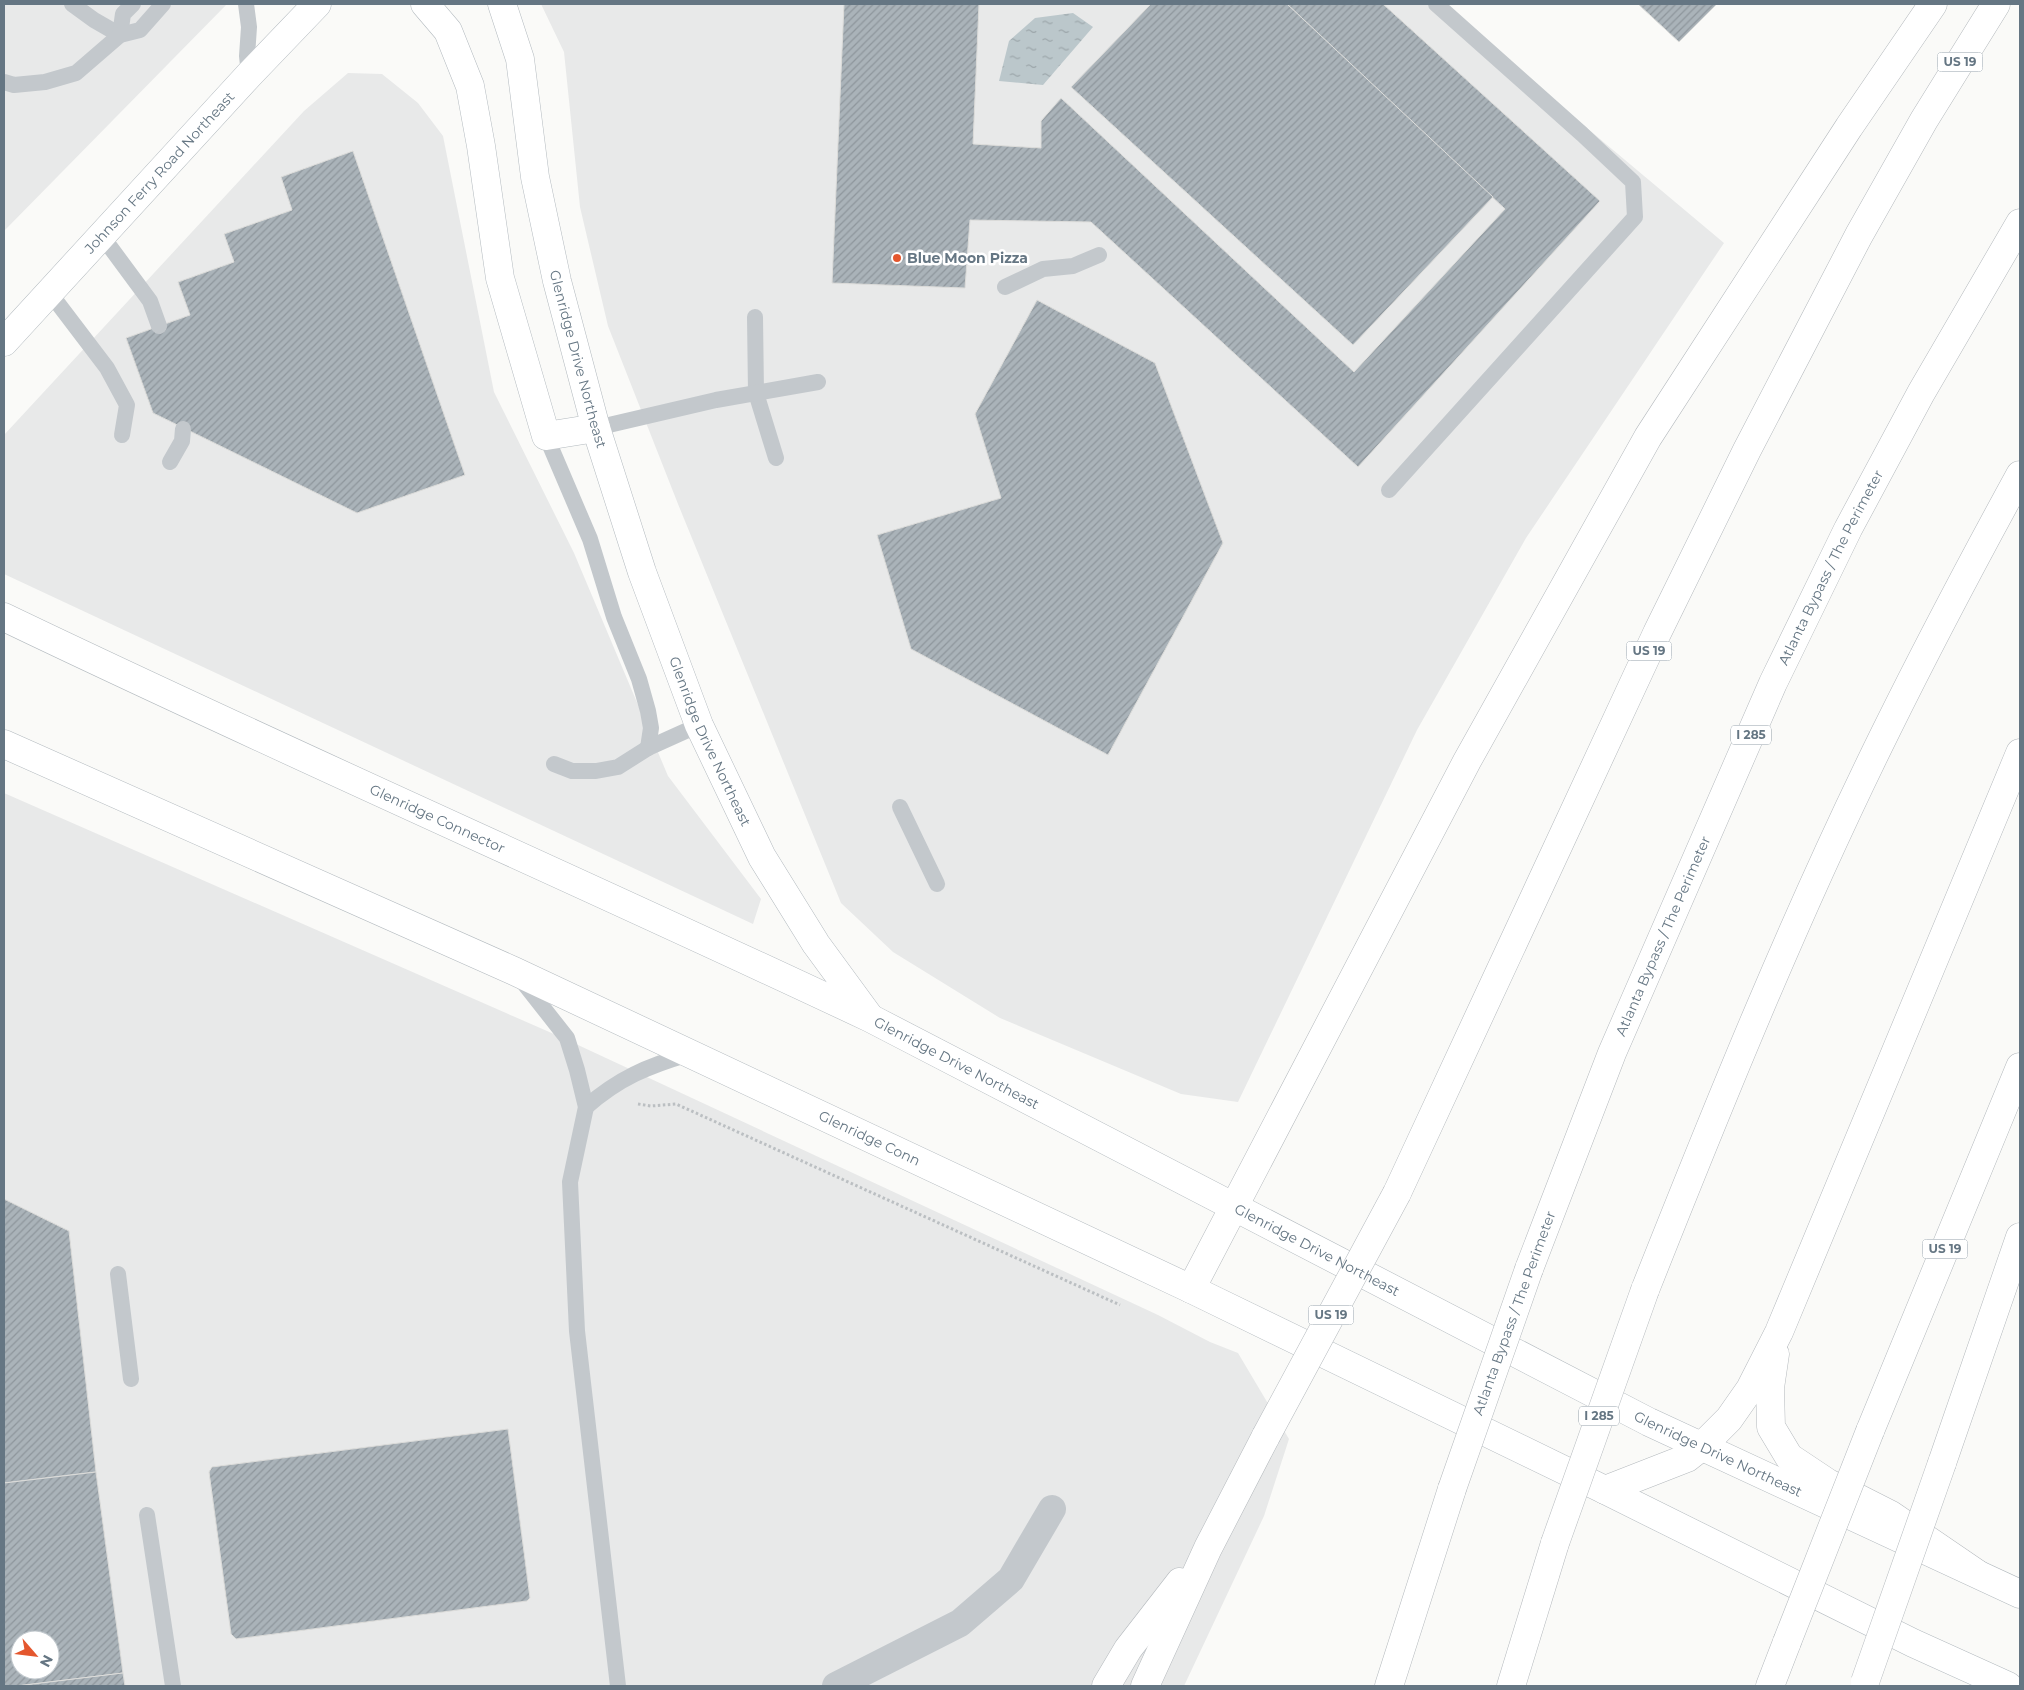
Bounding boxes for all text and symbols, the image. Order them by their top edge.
road number: US 19 [1938,52,1982,72]
street label: Johnson Ferry Road Northeast [80,88,238,258]
place label: Blue Moon Pizza [907,249,1028,267]
marker: Blue Moon Pizza [891,252,903,264]
street label: Glenridge Drive Northeast [546,268,611,451]
street label: Atlanta Bypass / The Perimeter [1774,466,1887,668]
road number: US 19 [1626,641,1672,660]
street label: Glenridge Drive Northeast [665,654,755,830]
road number: I 285 [1731,726,1771,744]
street label: Glenridge Connector [367,780,508,857]
street label: Atlanta Bypass / The Perimeter [1612,833,1714,1039]
street label: Glenridge Drive Northeast [871,1013,1043,1113]
street label: Glenridge Conn [816,1106,923,1170]
street label: Glenridge Drive Northeast [1231,1200,1403,1300]
street label: Atlanta Bypass / The Perimeter [1469,1208,1560,1418]
road number: US 19 [1922,1240,1968,1258]
road number: US 19 [1308,1306,1354,1324]
road number: I 285 [1579,1406,1619,1425]
street label: Glenridge Drive Northeast [1631,1407,1805,1501]
north arrow [10,1630,60,1680]
text: N [36,1652,57,1670]

